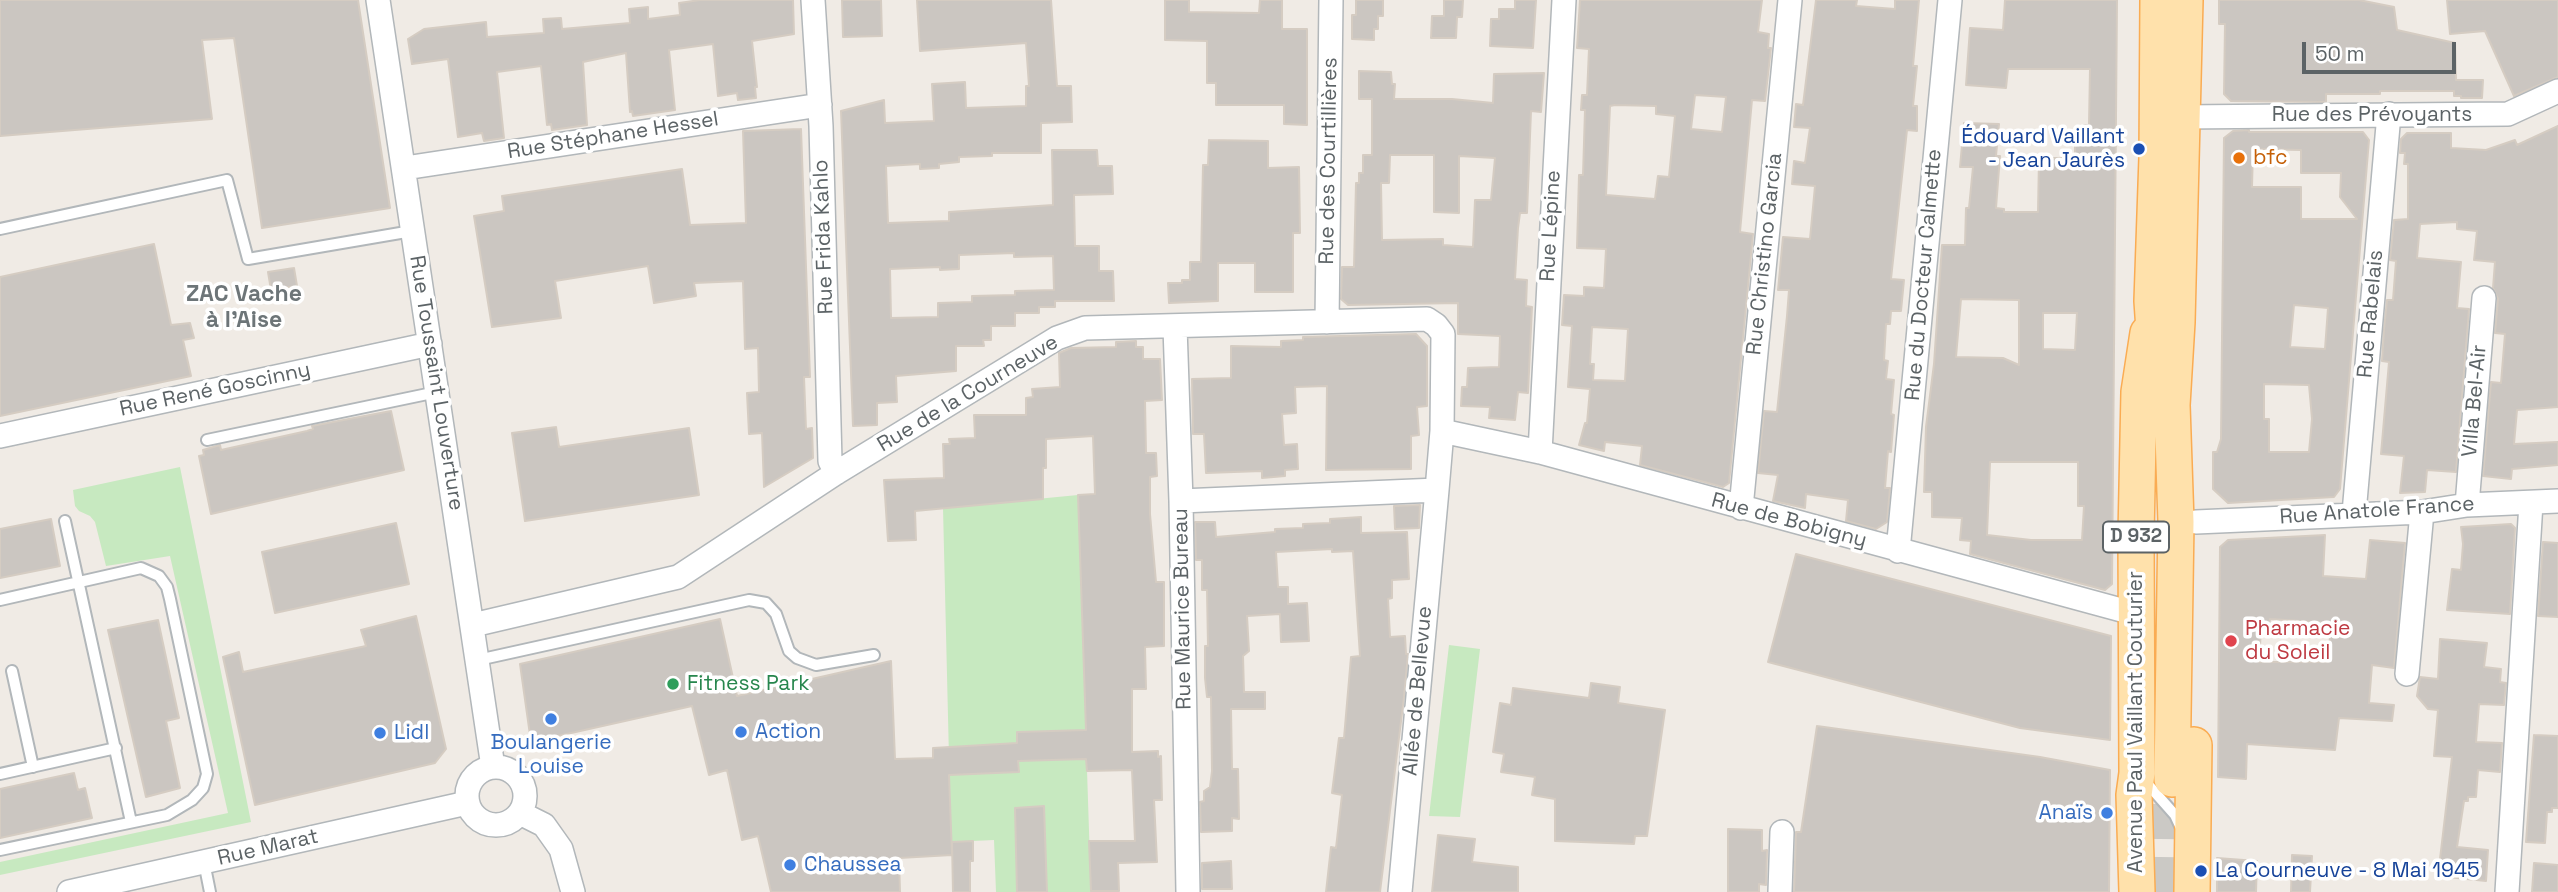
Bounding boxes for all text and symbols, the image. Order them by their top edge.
scale bar [2306,28,2460,72]
text: 50 m [2315,40,2365,67]
street label: Rue des Courtillières [1315,57,1343,265]
street label: Rue des Prévoyants [2272,102,2472,128]
street label: Rue Stéphane Hessel [506,107,720,165]
place label: Édouard Vaillant - Jean Jaurès [1961,124,2125,174]
marker: Édouard Vaillant - Jean Jaurès [2131,141,2147,157]
place label: bfc [2253,145,2287,171]
street label: Rue du Docteur Calmette [1900,148,1948,402]
marker: bfc [2231,150,2247,166]
street label: Rue Christino Garcia [1742,151,1788,357]
street label: Rue Frida Kahlo [809,159,839,315]
street label: Rue Lépine [1535,170,1567,282]
street label: Rue Rabelais [2353,249,2389,379]
street label: Rue Toussaint Louverture [403,254,469,512]
district label: ZAC Vache à l'Aise [186,281,302,335]
street label: Rue de la Courneuve [873,330,1063,458]
street label: Villa Bel-Air [2458,344,2492,458]
street label: Rue René Goscinny [117,357,313,423]
street label: Rue de Bobigny [1709,488,1869,554]
street label: Rue Anatole France [2279,492,2475,530]
street label: Rue Maurice Bureau [1169,508,1197,710]
road number: D 932 [2103,522,2169,552]
street label: Avenue Paul Vaillant Couturier [2123,571,2149,873]
street label: Allée de Bellevue [1398,605,1438,777]
place label: Pharmacie du Soleil [2245,616,2350,666]
marker: Pharmacie du Soleil [2223,633,2239,649]
place label: Fitness Park [687,671,810,697]
marker: Fitness Park [665,676,681,692]
marker: Boulangerie Louise [543,711,559,727]
place label: Action [755,719,821,745]
place label: Lidl [394,720,429,746]
marker: Action [733,724,749,740]
marker: Lidl [372,725,388,741]
place label: Boulangerie Louise [490,730,612,780]
place label: Anaïs [2039,800,2093,826]
marker: Anaïs [2099,805,2115,821]
street label: Rue Marat [215,824,321,872]
place label: Chaussea [804,852,902,878]
marker: Chaussea [782,857,798,873]
place label: La Courneuve - 8 Mai 1945 [2215,858,2480,884]
marker: La Courneuve - 8 Mai 1945 [2193,863,2209,879]

